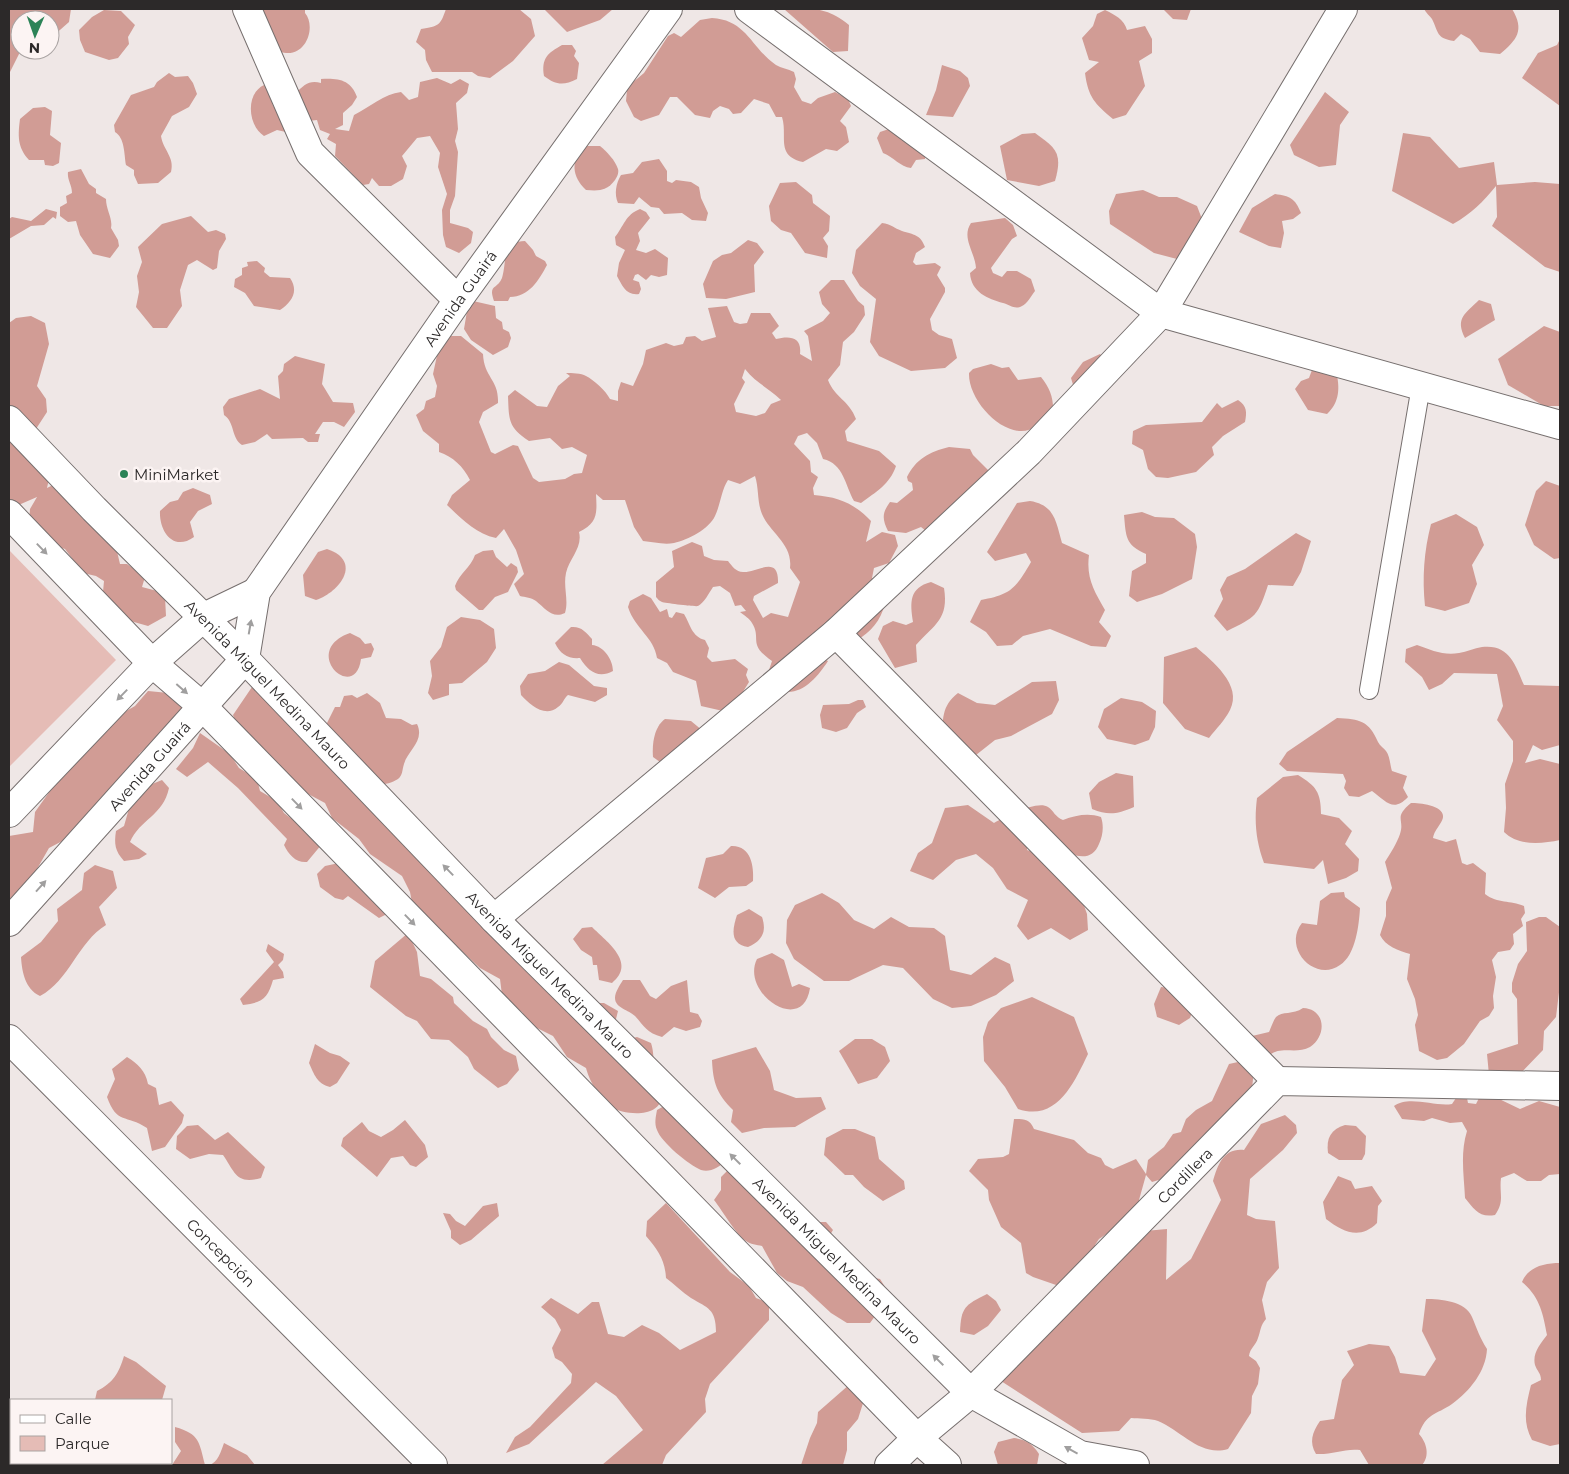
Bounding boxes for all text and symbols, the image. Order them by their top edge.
north arrow [10,10,60,60]
text: N [29,39,41,57]
street label: Avenida Guairá [419,246,500,350]
place label: MiniMarket [134,465,219,484]
marker: MiniMarket [118,468,130,480]
one-way arrow [36,543,48,555]
street label: Avenida Miguel Medina Mauro [181,595,355,773]
one-way arrow [247,618,255,634]
one-way arrow [175,683,187,695]
one-way arrow [116,688,128,700]
street label: Avenida Guairá [104,717,194,814]
one-way arrow [291,797,303,809]
one-way arrow [442,865,454,877]
one-way arrow [35,880,47,892]
street label: Avenida Miguel Medina Mauro [463,887,638,1062]
one-way arrow [404,914,416,926]
street label: Cordillera [1153,1143,1216,1207]
one-way arrow [730,1153,742,1165]
street label: Avenida Miguel Medina Mauro [749,1173,925,1348]
street label: Concepción [183,1214,260,1291]
one-way arrow [932,1354,944,1366]
legend [10,1399,172,1464]
text: Calle [55,1409,92,1428]
text: Parque [55,1434,110,1453]
one-way arrow [1064,1446,1079,1454]

